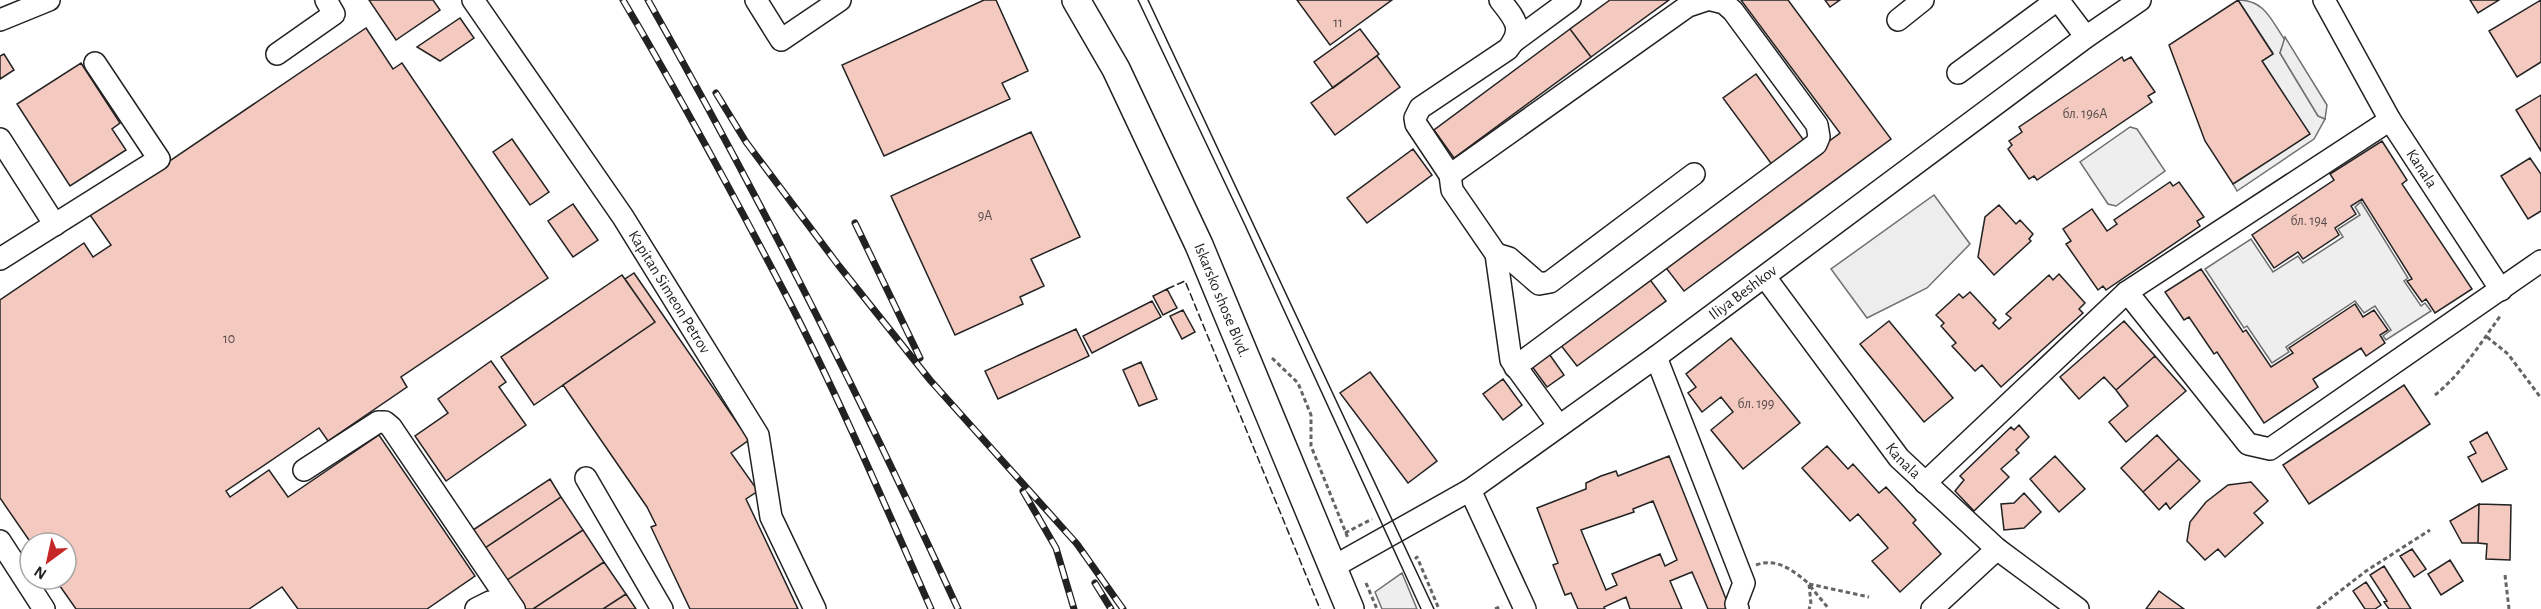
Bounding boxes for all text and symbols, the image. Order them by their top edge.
house number: 11 [1333,16,1343,30]
house number: бл. 196А [2062,107,2108,121]
street label: Kanala [2403,146,2440,191]
house number: 9A [978,209,992,223]
house number: бл. 194 [2290,214,2328,228]
street label: Kapitan Simeon Petrov [625,228,714,356]
street label: Iskarsko shose Blvd. [1191,241,1253,359]
street label: Iliya Beshkov [1706,262,1780,323]
house number: 10 [223,332,235,346]
house number: бл. 199 [1738,397,1774,411]
street label: Kanala [1883,440,1924,482]
north arrow [18,531,78,591]
text: N [31,563,49,582]

